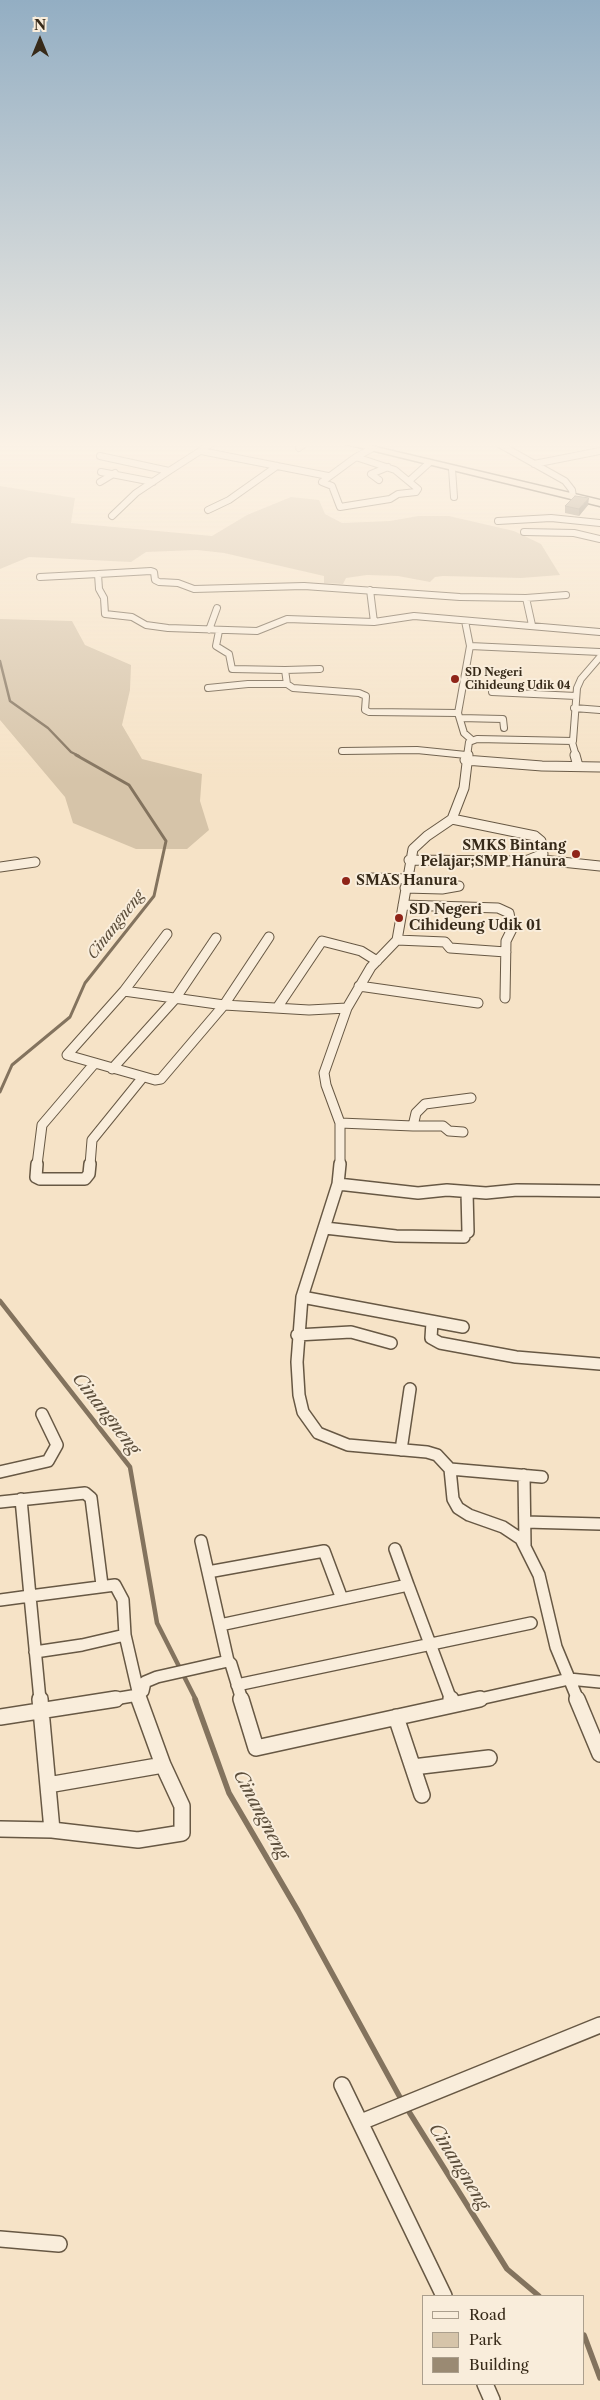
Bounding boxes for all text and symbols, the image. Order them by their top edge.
north arrow [15,15,65,65]
text: N [34,16,46,34]
place label: SD Negeri Cihideung Udik 04 [465,666,570,692]
marker: SD Negeri Cihideung Udik 04 [449,673,461,685]
place label: SMKS Bintang Pelajar;SMP Hanura [420,838,566,870]
marker: SMKS Bintang Pelajar;SMP Hanura [570,848,582,860]
place label: SMAS Hanura [356,873,458,889]
marker: SMAS Hanura [340,875,352,887]
water label: Cinangneng [84,887,148,963]
place label: SD Negeri Cihideung Udik 01 [409,902,541,934]
marker: SD Negeri Cihideung Udik 01 [393,912,405,924]
water label: Cinangneng [67,1369,145,1459]
water label: Cinangneng [228,1766,294,1864]
water label: Cinangneng [424,2120,494,2214]
legend [422,2295,585,2385]
text: Road [469,2305,506,2324]
text: Park [469,2330,502,2349]
text: Building [469,2355,529,2374]

